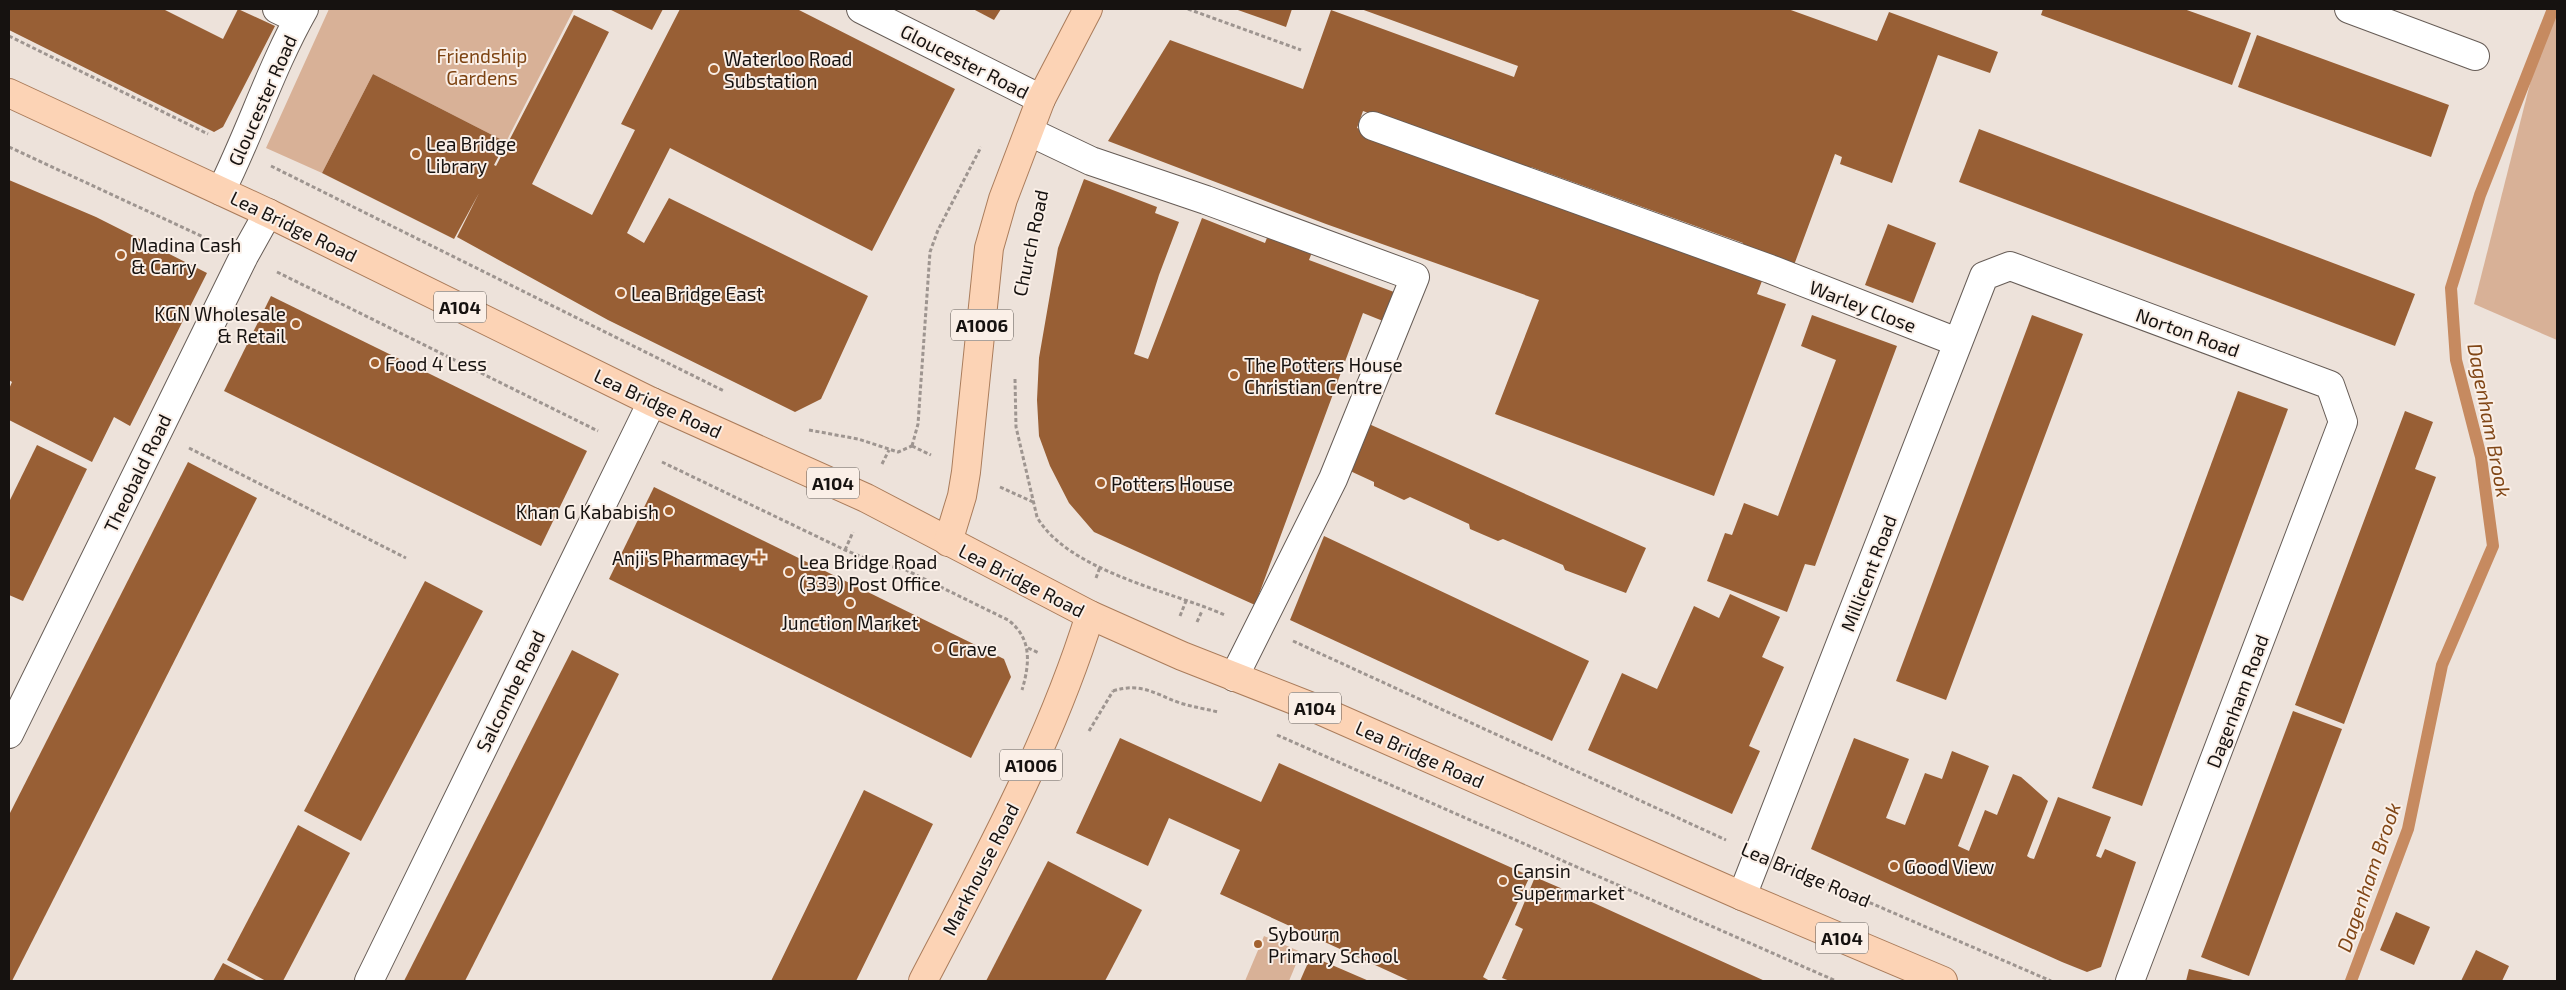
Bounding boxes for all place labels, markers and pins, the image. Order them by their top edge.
place label: Waterloo Road Substation [724,47,853,92]
marker: Waterloo Road Substation [708,63,720,75]
place label: Lea Bridge Library [426,132,516,177]
marker: Lea Bridge Library [410,148,422,160]
place label: Madina Cash & Carry [131,233,241,278]
marker: Madina Cash & Carry [115,249,127,261]
place label: Lea Bridge East [631,282,764,305]
marker: Lea Bridge East [615,287,627,299]
place label: KGN Wholesale & Retail [154,302,286,347]
marker: KGN Wholesale & Retail [290,318,302,330]
place label: Food 4 Less [385,352,487,375]
place label: The Potters House Christian Centre [1244,353,1403,398]
marker: Food 4 Less [369,357,381,369]
marker: The Potters House Christian Centre [1228,369,1240,381]
place label: Potters House [1111,472,1233,495]
marker: Potters House [1095,477,1107,489]
place label: Khan G Kababish [516,500,659,523]
marker: Khan G Kababish [663,505,675,517]
place label: Anji's Pharmacy [612,546,749,569]
place label: Lea Bridge Road (333) Post Office [799,550,941,595]
marker: Anji's Pharmacy [753,551,765,563]
marker: Lea Bridge Road (333) Post Office [783,566,795,578]
marker: Junction Market [844,597,856,609]
place label: Junction Market [781,611,919,634]
place label: Crave [948,637,997,660]
marker: Crave [932,642,944,654]
place label: Good View [1904,855,1995,878]
place label: Cansin Supermarket [1513,859,1625,904]
marker: Good View [1888,860,1900,872]
marker: Cansin Supermarket [1497,875,1509,887]
place label: Sybourn Primary School [1268,922,1399,967]
marker: Sybourn Primary School [1252,938,1264,950]

